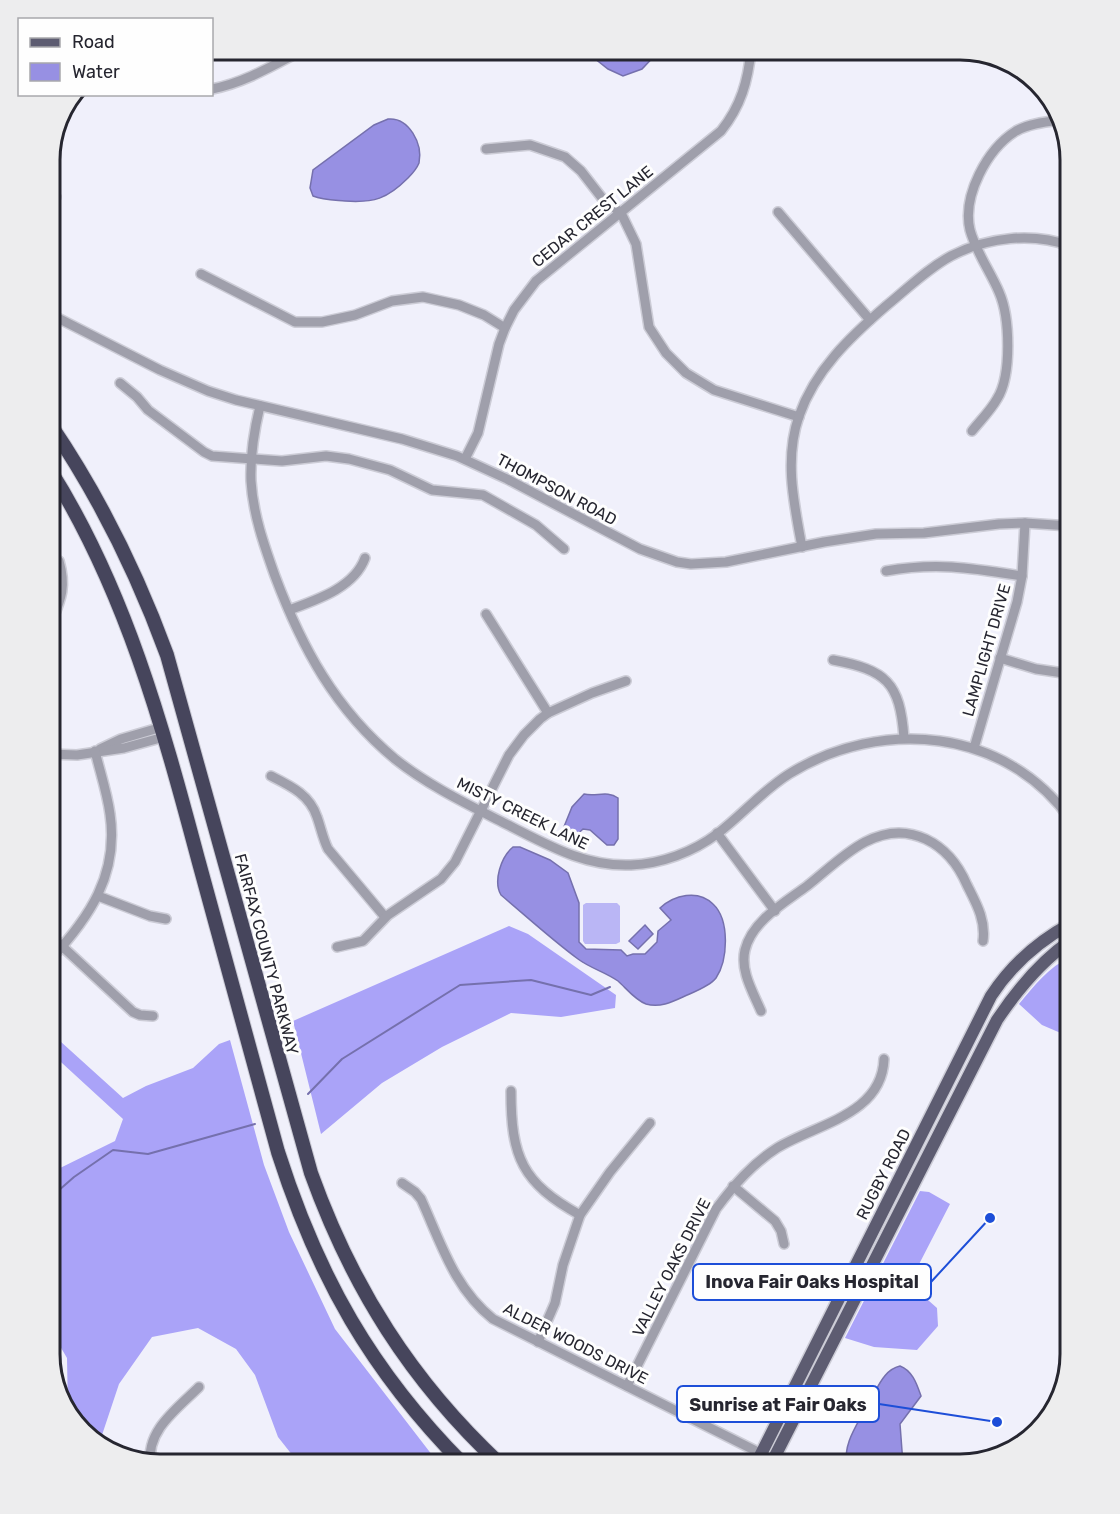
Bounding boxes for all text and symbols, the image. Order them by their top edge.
legend [18,18,213,96]
text: Road [72,31,115,53]
text: Water [72,61,120,83]
street label: CEDAR CREST LANE [528,162,657,271]
street label: THOMPSON ROAD [494,450,620,529]
street label: LAMPLIGHT DRIVE [958,582,1015,719]
street label: MISTY CREEK LANE [454,773,592,854]
street label: FAIRFAX COUNTY PARKWAY [231,852,303,1057]
street label: RUGBY ROAD [852,1126,915,1223]
street label: VALLEY OAKS DRIVE [628,1195,715,1340]
callout: Inova Fair Oaks Hospital [693,1264,931,1300]
text: Inova Fair Oaks Hospital [705,1271,919,1293]
street label: ALDER WOODS DRIVE [500,1299,651,1388]
callout: Sunrise at Fair Oaks [677,1386,879,1422]
text: Sunrise at Fair Oaks [689,1394,867,1416]

